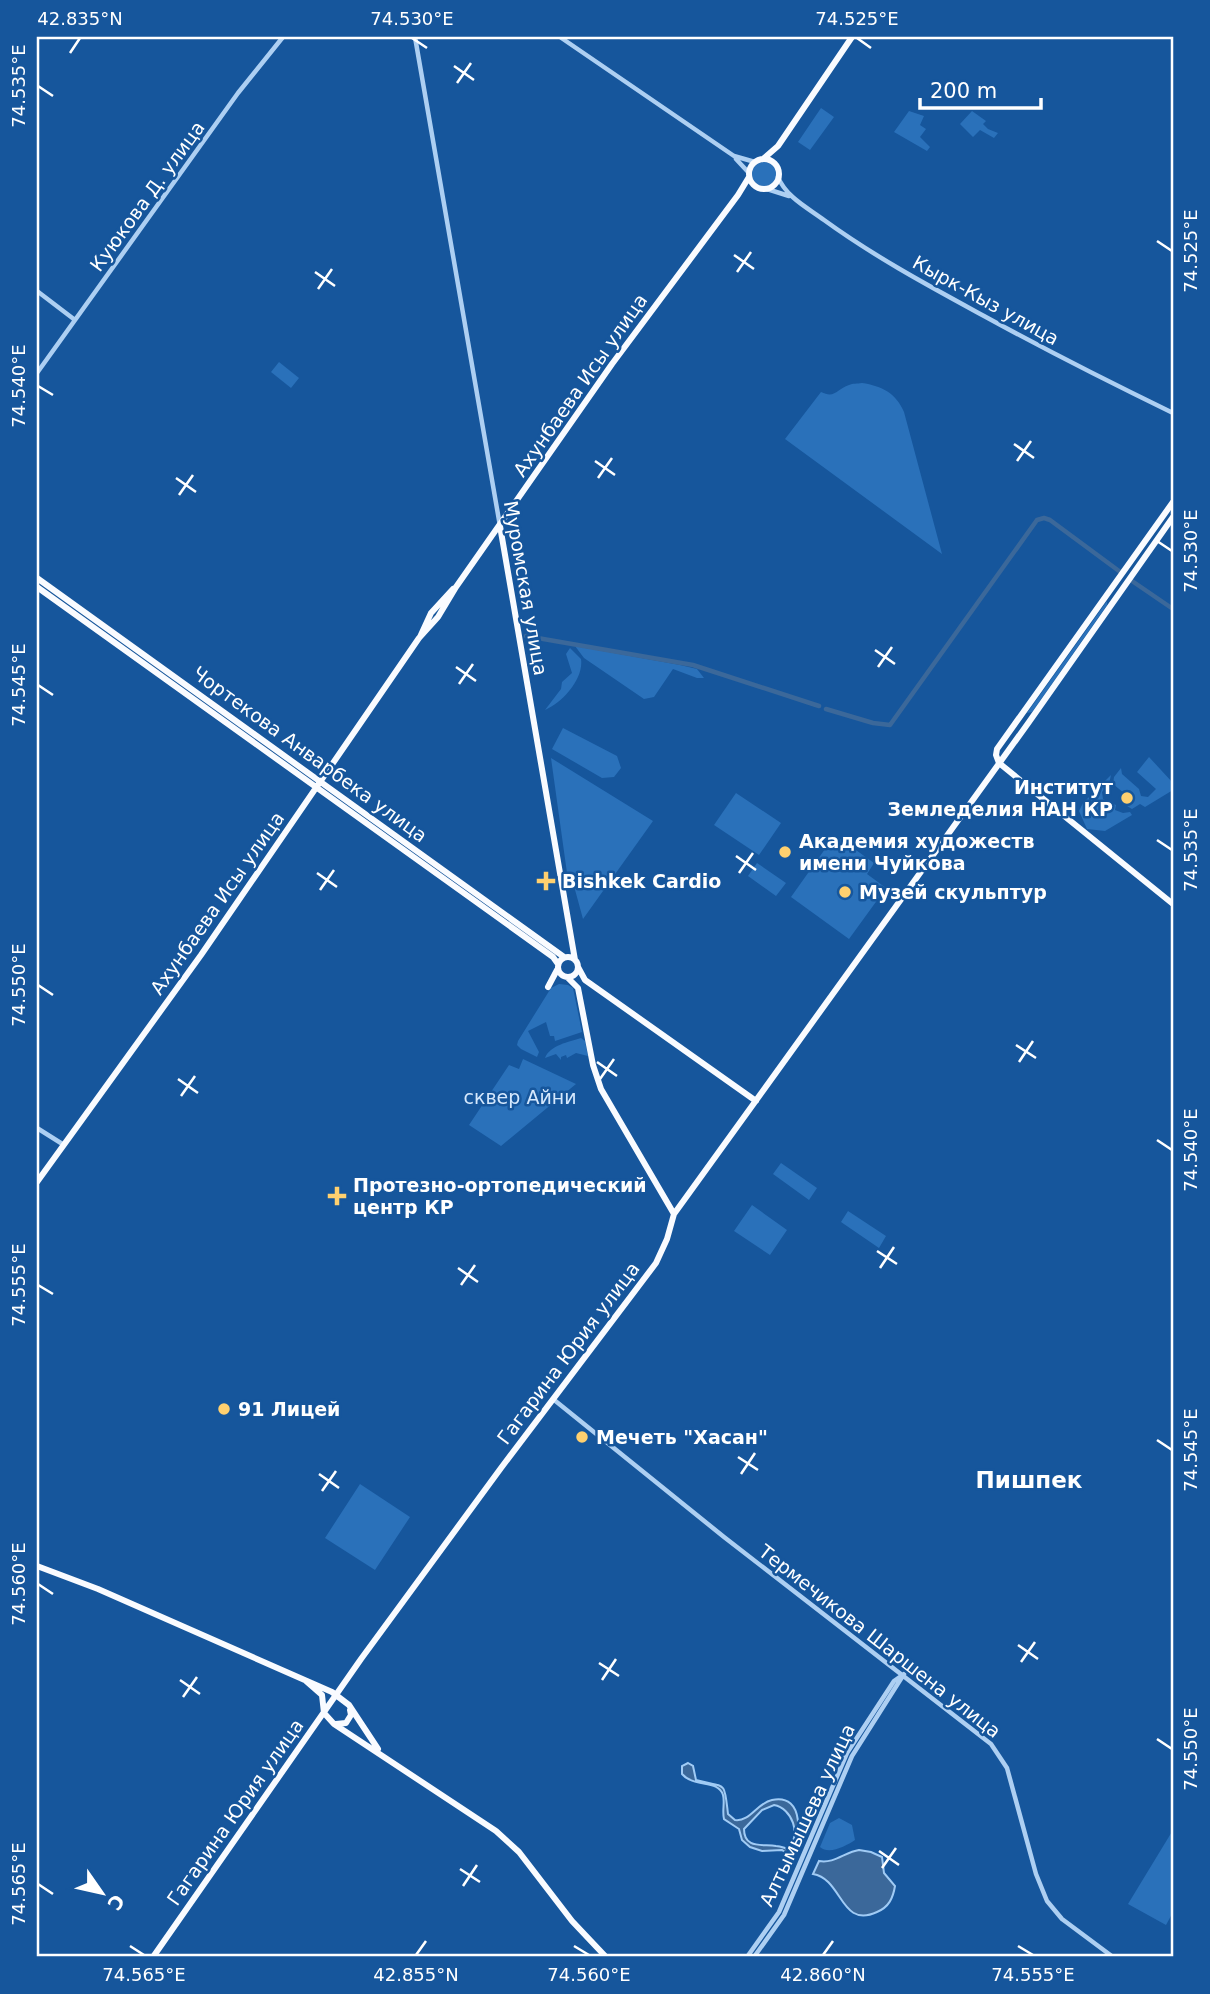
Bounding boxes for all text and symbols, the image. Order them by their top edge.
text: 42.835°N [37,8,123,29]
text: 74.530°E [370,8,454,29]
text: 74.525°E [815,8,899,29]
text: 74.535°E [8,44,29,128]
scale bar [920,66,1040,110]
text: 200 m [930,79,997,103]
street label: Куюкова Д. улица [85,117,209,275]
text: 74.525°E [1180,209,1201,293]
street label: Кырк-Кыз улица [909,251,1063,349]
street label: Ахунбаева Исы улица [509,289,651,481]
text: 74.540°E [8,344,29,428]
street label: Муромская улица [500,499,552,677]
text: 74.530°E [1180,509,1201,593]
text: 74.545°E [8,643,29,727]
street label: Чортекова Анварбека улица [188,661,432,847]
place label: Институт Земледелия НАН КР [887,776,1113,820]
marker: Институт Земледелия НАН КР [1119,790,1135,806]
street label: Ахунбаева Исы улица [146,807,288,999]
text: 74.535°E [1180,808,1201,892]
place label: Академия художеств имени Чуйкова [799,830,1034,874]
marker: Академия художеств имени Чуйкова [777,844,793,860]
place label: Bishkek Cardio [562,870,721,892]
marker: Bishkek Cardio [536,871,556,891]
place label: Музей скульптур [859,881,1047,903]
marker: Музей скульптур [837,884,853,900]
text: 74.550°E [8,943,29,1027]
park label: сквер Айни [463,1086,577,1108]
text: 74.540°E [1180,1108,1201,1192]
place label: Протезно-ортопедический центр КР [353,1174,647,1218]
marker: Протезно-ортопедический центр КР [327,1186,347,1206]
text: 74.555°E [8,1243,29,1327]
street label: Гагарина Юрия улица [492,1258,644,1448]
place label: 91 Лицей [238,1398,340,1420]
marker: 91 Лицей [216,1401,232,1417]
text: 74.545°E [1180,1408,1201,1492]
place label: Мечеть "Хасан" [596,1426,768,1448]
marker: Мечеть "Хасан" [574,1429,590,1445]
district label: Пишпек [976,1467,1083,1493]
street label: Термечикова Шаршена улица [754,1539,1005,1742]
text: 74.560°E [8,1542,29,1626]
text: 74.550°E [1180,1707,1201,1791]
street label: Гагарина Юрия улица [162,1715,308,1909]
street label: Алтымышева улица [755,1720,859,1910]
text: 74.565°E [8,1842,29,1926]
north arrow [66,1857,136,1927]
text: С [103,1891,129,1914]
text: 74.565°E [102,1964,186,1985]
text: 42.855°N [373,1964,459,1985]
text: 74.560°E [547,1964,631,1985]
text: 42.860°N [780,1964,866,1985]
text: 74.555°E [991,1964,1075,1985]

